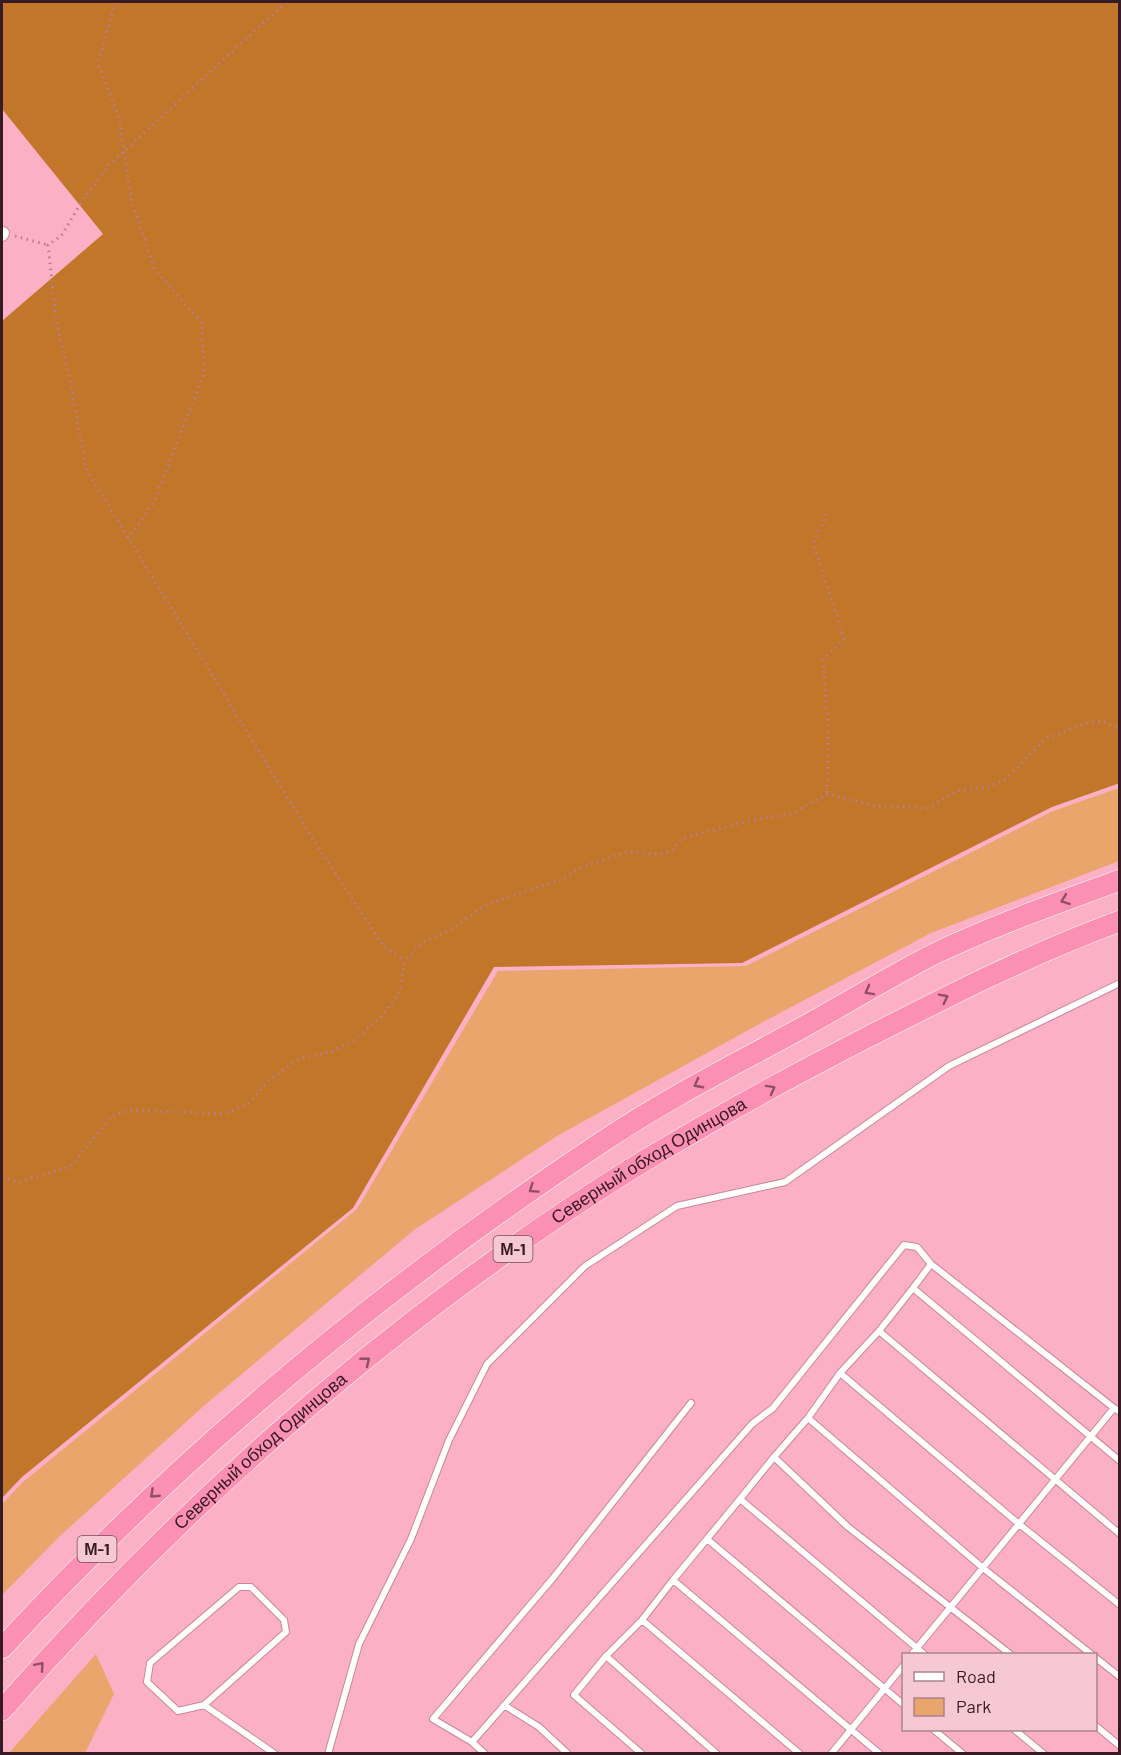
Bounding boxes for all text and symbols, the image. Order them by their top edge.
one-way arrow [1060,893,1071,906]
one-way arrow [865,984,875,995]
one-way arrow [938,994,948,1005]
one-way arrow [693,1077,704,1088]
one-way arrow [765,1084,775,1096]
street label: Северный обход Одинцова [546,1092,751,1228]
one-way arrow [529,1182,540,1193]
road number: М-1 [494,1236,532,1262]
one-way arrow [359,1357,370,1368]
street label: Северный обход Одинцова [169,1367,352,1534]
one-way arrow [151,1487,161,1498]
road number: М-1 [78,1536,116,1562]
legend [902,1653,1097,1731]
one-way arrow [33,1662,44,1673]
text: Road [956,1665,996,1687]
text: Park [956,1695,991,1717]

